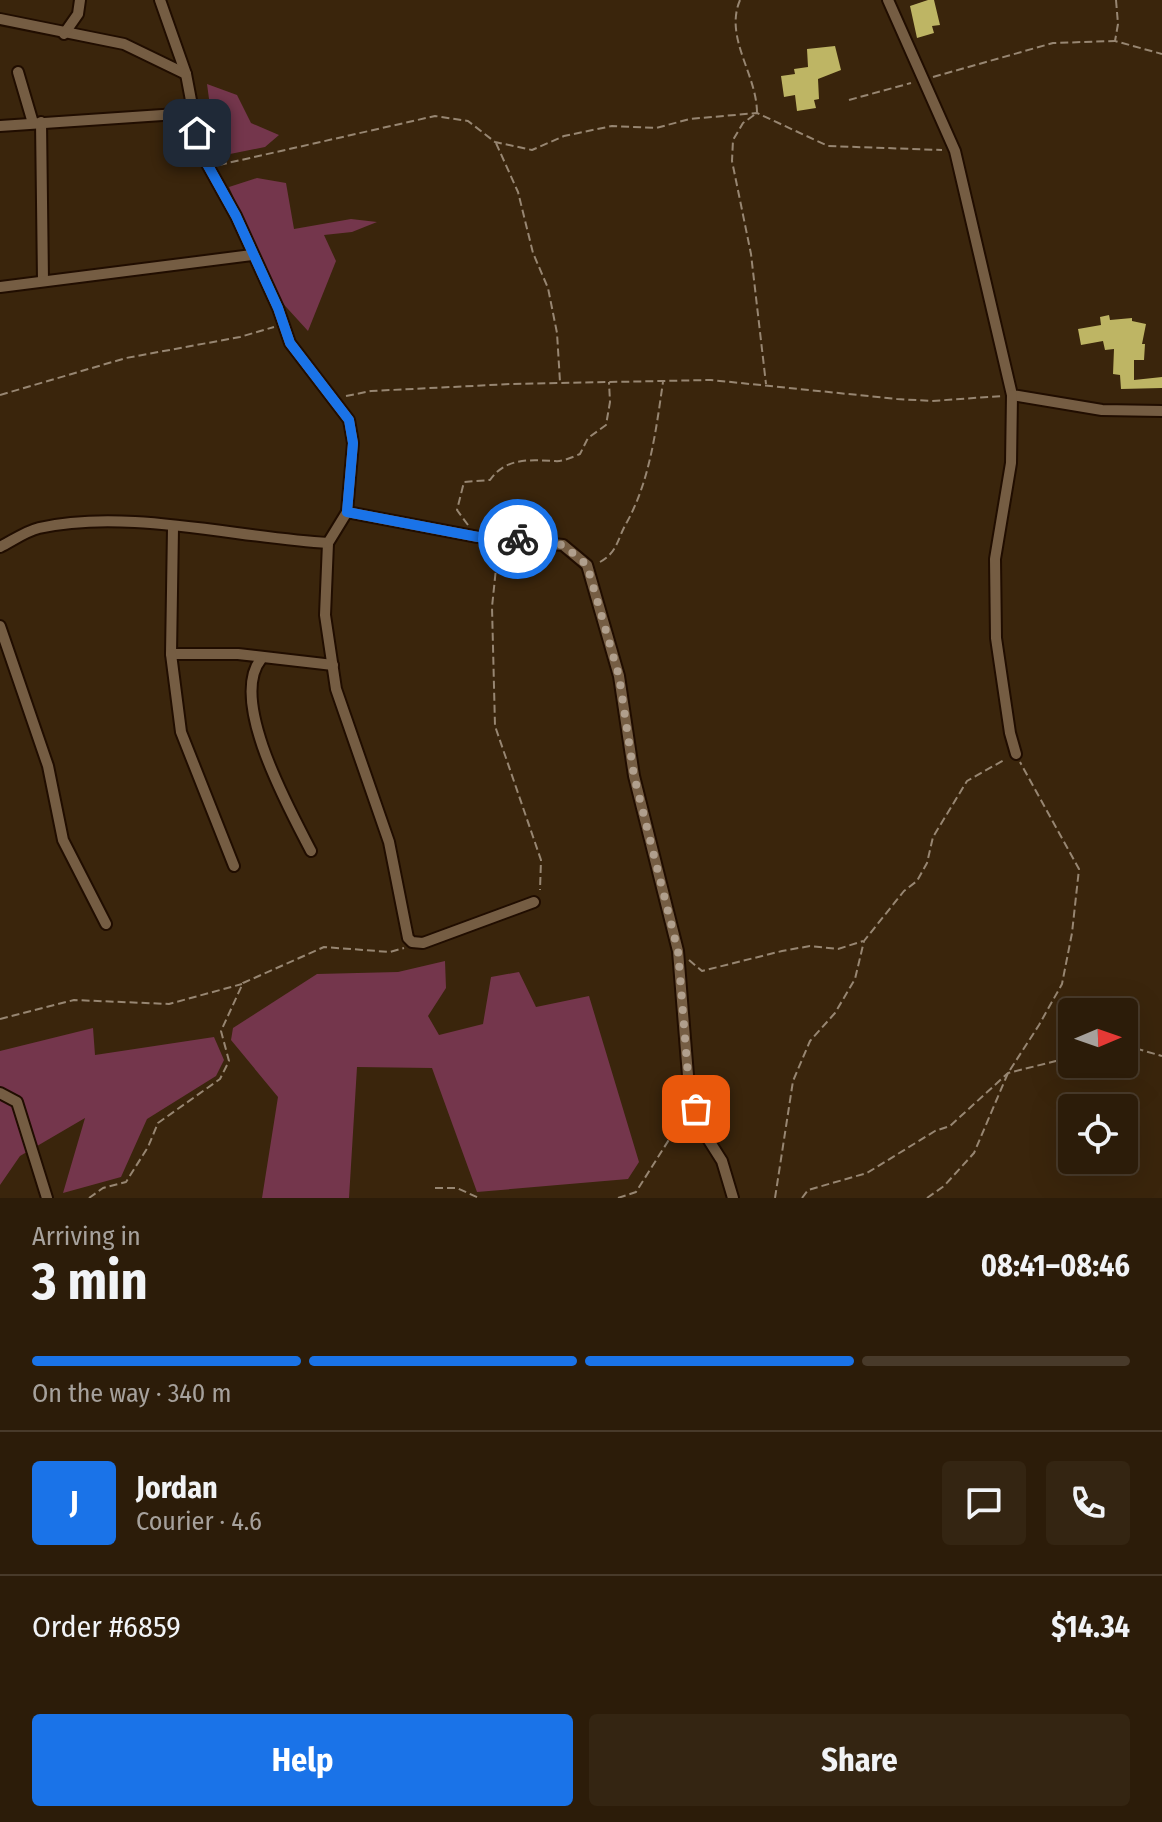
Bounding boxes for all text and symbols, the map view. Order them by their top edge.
pin [163,99,231,167]
icon: home [175,111,219,155]
courier [478,499,558,579]
icon: bike [496,517,540,561]
north arrow [1058,998,1138,1078]
map controls [1058,998,1138,1174]
pin [662,1075,730,1143]
icon: bag [674,1087,718,1131]
button: locate [1058,1094,1138,1174]
text: Arriving in [32,1221,141,1252]
text: 08:41–08:46 [981,1248,1130,1284]
text: 3 min [32,1250,148,1313]
text: On the way · 340 m [32,1378,232,1409]
button: chat [942,1461,1026,1545]
button: phone [1046,1461,1130,1545]
text: Jordan [136,1470,218,1506]
text: J [70,1485,78,1521]
text: Courier · 4.6 [136,1506,262,1537]
text: Order #6859 [32,1609,181,1645]
text: $14.34 [1051,1609,1130,1645]
button: Help [32,1714,573,1806]
button: Share [589,1714,1130,1806]

